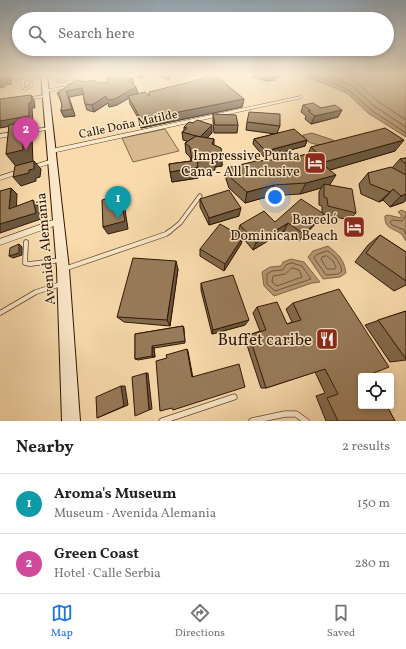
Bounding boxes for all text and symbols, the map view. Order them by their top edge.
search box [12,12,394,56]
icon: search [26,23,48,45]
text: Search here [58,24,135,45]
street label: Calle Doña Matilde [77,107,179,143]
pin: 2 [13,117,39,150]
place label: Impressive Punta Cana - All Inclusive [181,147,300,182]
hotel icon: Impressive Punta Cana - All Inclusive [302,150,328,176]
pin: 1 [105,186,131,219]
your location [265,187,285,207]
street label: Avenida Alemania [32,192,61,306]
place label: Barceló Dominican Beach [230,211,338,246]
hotel icon: Barceló Dominican Beach [341,214,367,240]
restaurant icon: Buffet caribe [314,326,340,352]
place label: Buffet caribe [217,329,312,352]
map controls [358,373,394,409]
button: locate [358,373,394,409]
text: Nearby [16,436,74,459]
text: 2 results [342,438,390,456]
text: Aroma's Museum [54,484,176,505]
text: 1 [26,495,32,513]
text: 150 m [357,495,390,513]
text: Museum · Avenida Alemania [54,505,216,523]
text: Green Coast [54,544,139,565]
text: 2 [26,555,32,573]
text: 280 m [354,555,390,573]
text: Hotel · Calle Serbia [54,565,161,583]
tab: Map [51,602,73,641]
tab: Directions [175,602,225,641]
tab: Saved [327,602,355,641]

